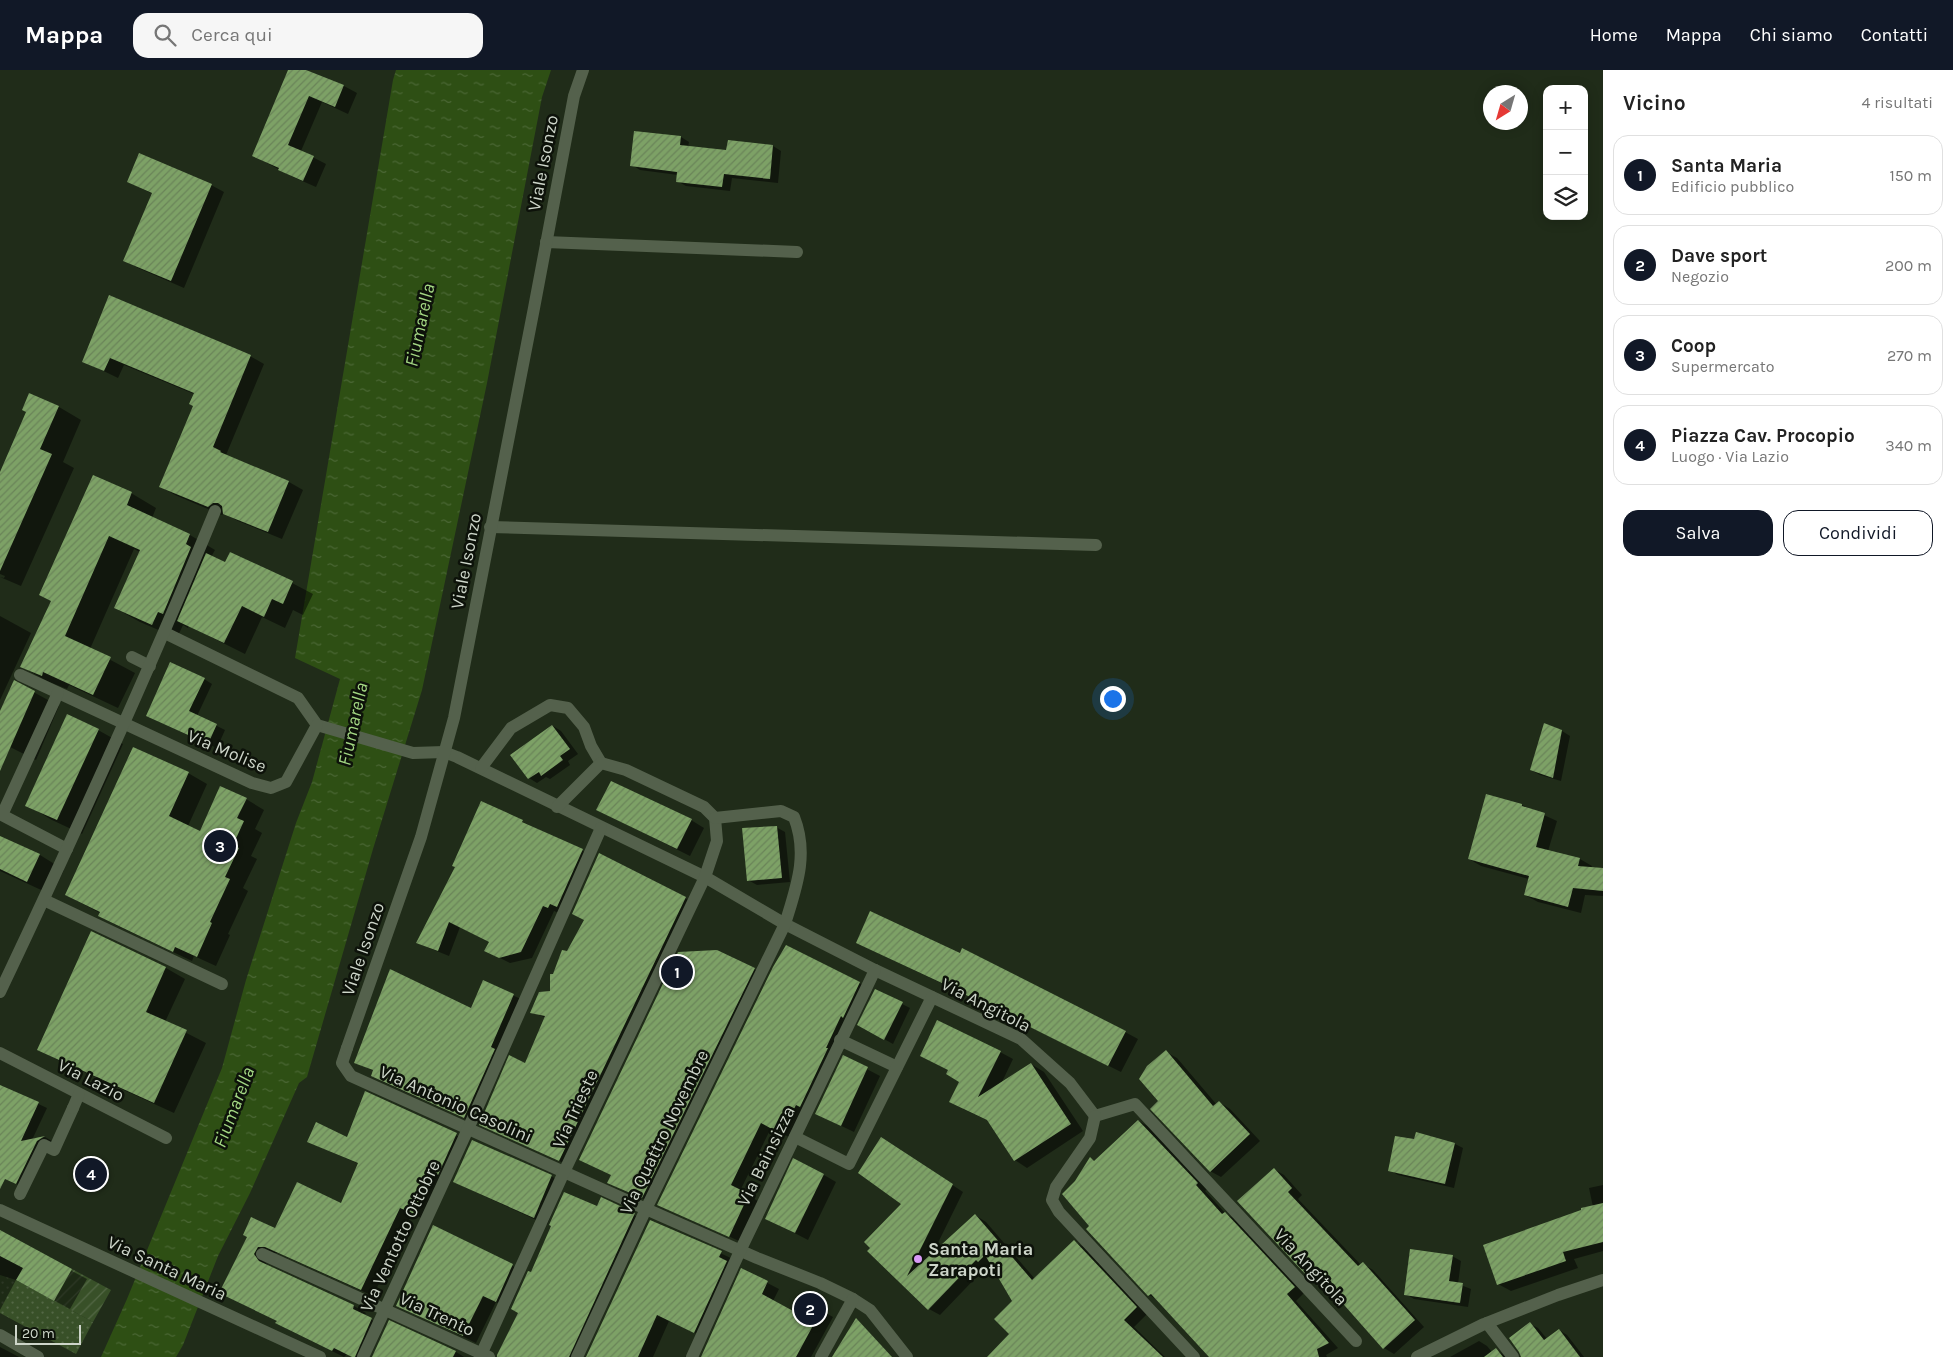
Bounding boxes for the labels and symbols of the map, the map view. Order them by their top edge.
north arrow [1483,85,1528,130]
street label: Viale Isonzo [523,113,563,213]
water label: Fiumarella [400,282,440,369]
street label: Viale Isonzo [446,511,486,611]
water label: Fiumarella [333,681,373,768]
your location [1100,686,1126,712]
street label: Via Molise [184,724,270,778]
pin: 3 [204,827,236,865]
street label: Viale Isonzo [337,899,389,999]
pin: 1 [661,953,693,991]
street label: Via Angitola [937,973,1035,1037]
street label: Via Quattro Novembre [615,1046,713,1218]
street label: Via Lazio [54,1054,128,1106]
street label: Via Antonio Casolini [376,1060,536,1148]
water label: Fiumarella [209,1064,259,1151]
street label: Via Trieste [547,1066,603,1152]
street label: Via Bainsizza [732,1102,800,1210]
pin: 4 [75,1155,107,1193]
street label: Via Ventotto Ottobre [355,1157,445,1315]
street label: Via Angitola [1270,1224,1352,1310]
street label: Via Santa Maria [104,1231,230,1305]
place label: Santa Maria Zarapoti [928,1238,1033,1281]
marker: Santa Maria Zarapoti [912,1253,924,1265]
street label: Via Trento [396,1287,478,1341]
pin: 2 [794,1290,826,1328]
scale bar [15,1322,81,1345]

